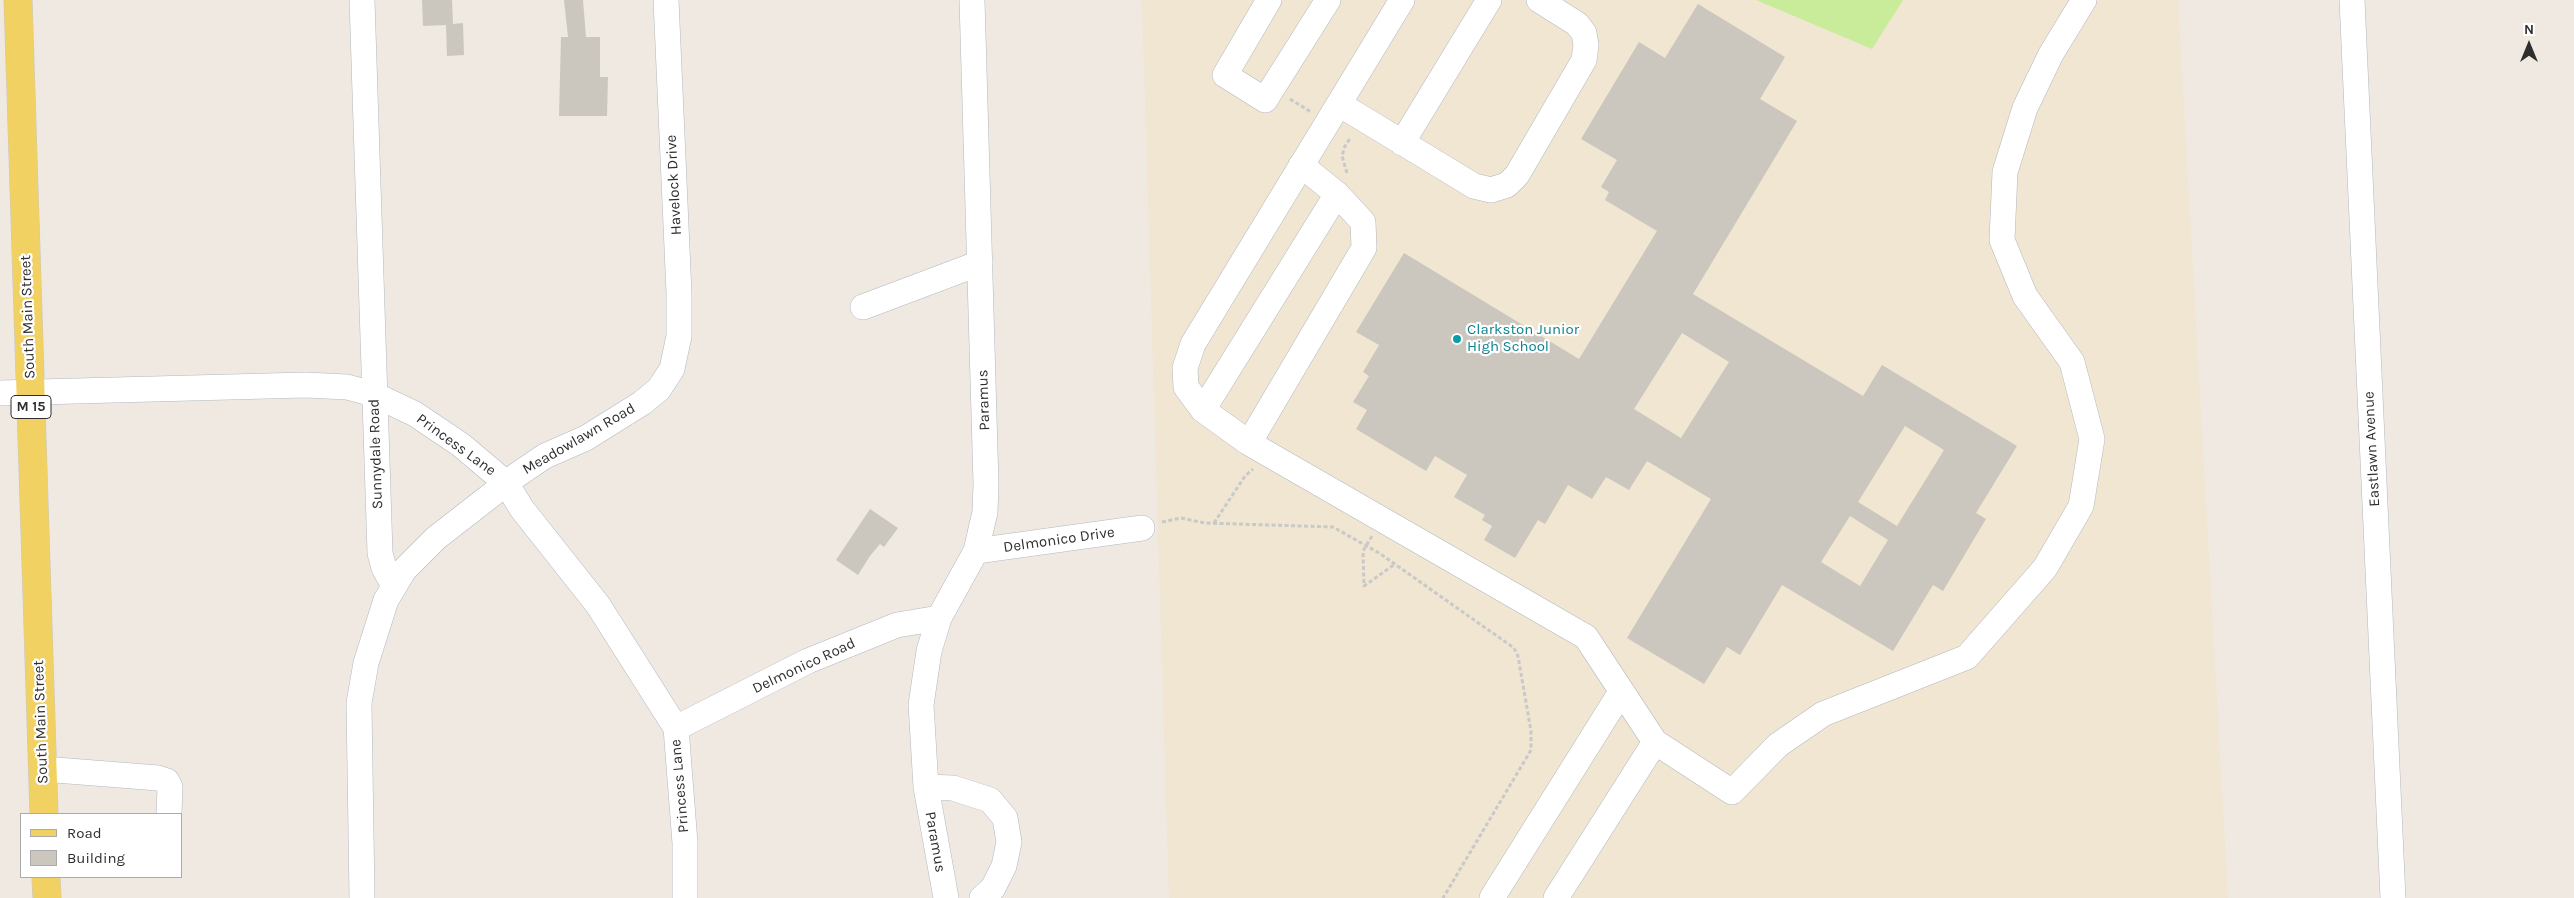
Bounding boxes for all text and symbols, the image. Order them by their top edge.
north arrow [2504,20,2554,70]
text: N [2524,21,2534,38]
street label: Havelock Drive [662,134,686,236]
street label: South Main Street [17,255,39,379]
place label: Clarkston Junior High School [1467,321,1579,356]
marker: Clarkston Junior High School [1451,333,1463,345]
street label: Paramus [974,369,994,431]
street label: Eastlawn Avenue [2360,391,2384,507]
road number: M 15 [11,396,51,418]
street label: Sunnydale Road [365,399,387,509]
street label: Meadowlawn Road [519,399,639,479]
street label: Princess Lane [413,410,499,480]
street label: Delmonico Drive [1002,523,1116,557]
street label: Delmonico Road [750,634,858,698]
street label: South Main Street [30,660,52,784]
street label: Princess Lane [667,738,693,834]
street label: Paramus [921,810,949,874]
legend [20,813,182,878]
text: Road [67,824,102,842]
text: Building [67,849,125,867]

